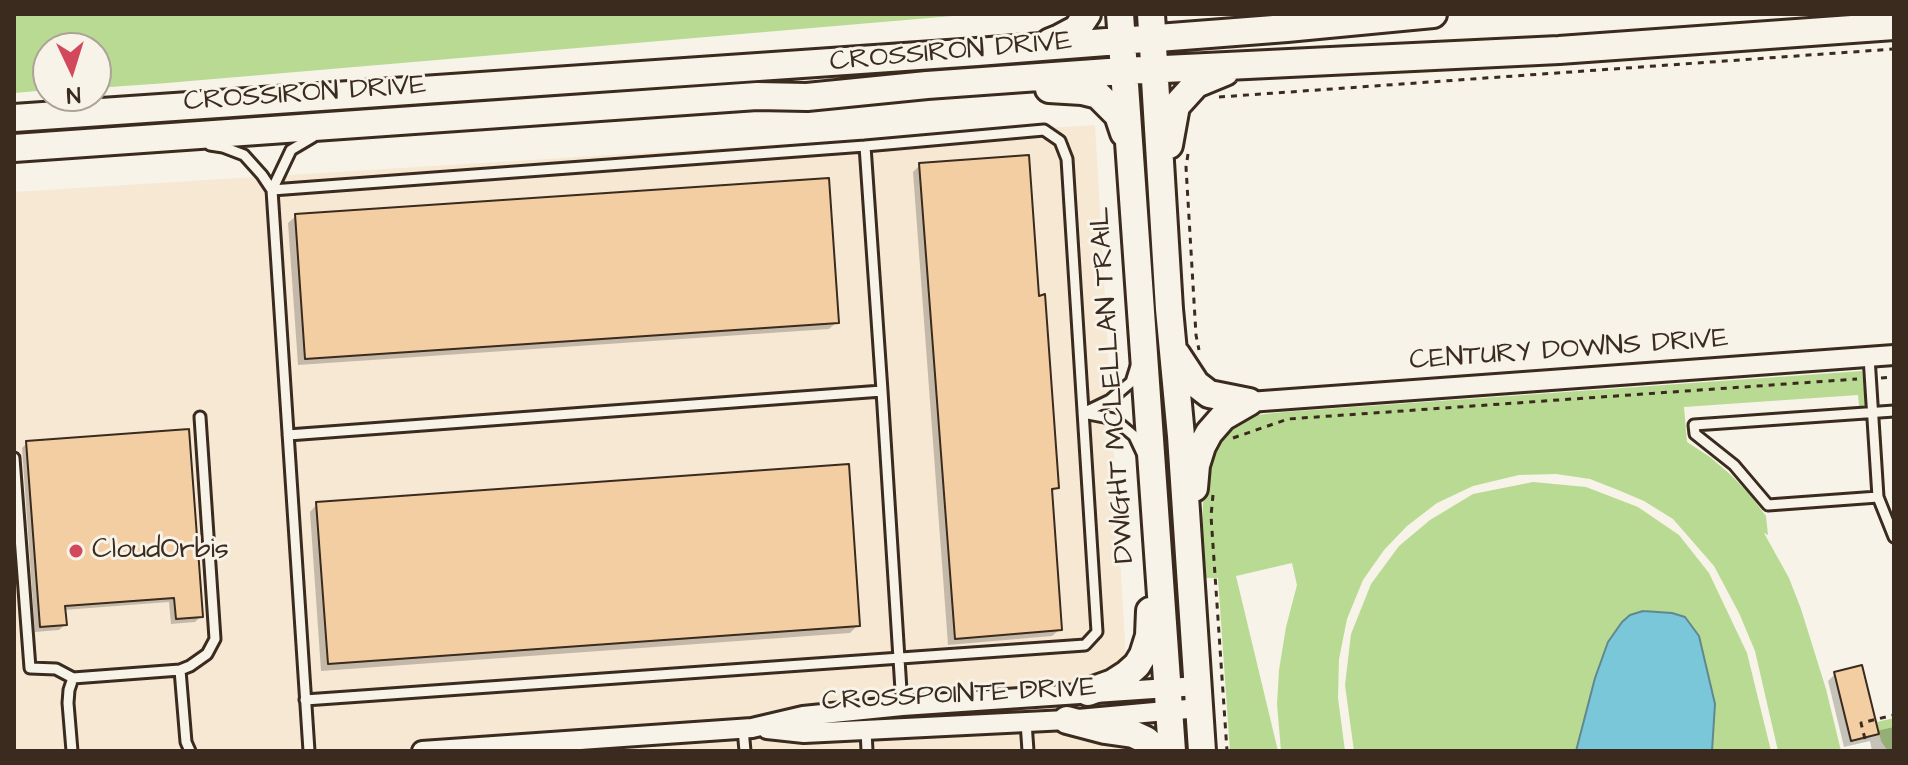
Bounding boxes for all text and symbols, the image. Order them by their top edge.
street label: CROSSIRON DRIVE [829,26,1073,80]
north arrow [32,32,112,112]
street label: CROSSIRON DRIVE [183,70,427,120]
text: N [66,79,82,110]
street label: DWIGHT MCLELLAN TRAIL [1085,206,1143,564]
street label: CENTURY DOWNS DRIVE [1408,323,1730,379]
place label: CloudOrbis [92,534,229,568]
marker: CloudOrbis [67,542,85,560]
street label: CROSSPOINTE DRIVE [821,672,1097,720]

